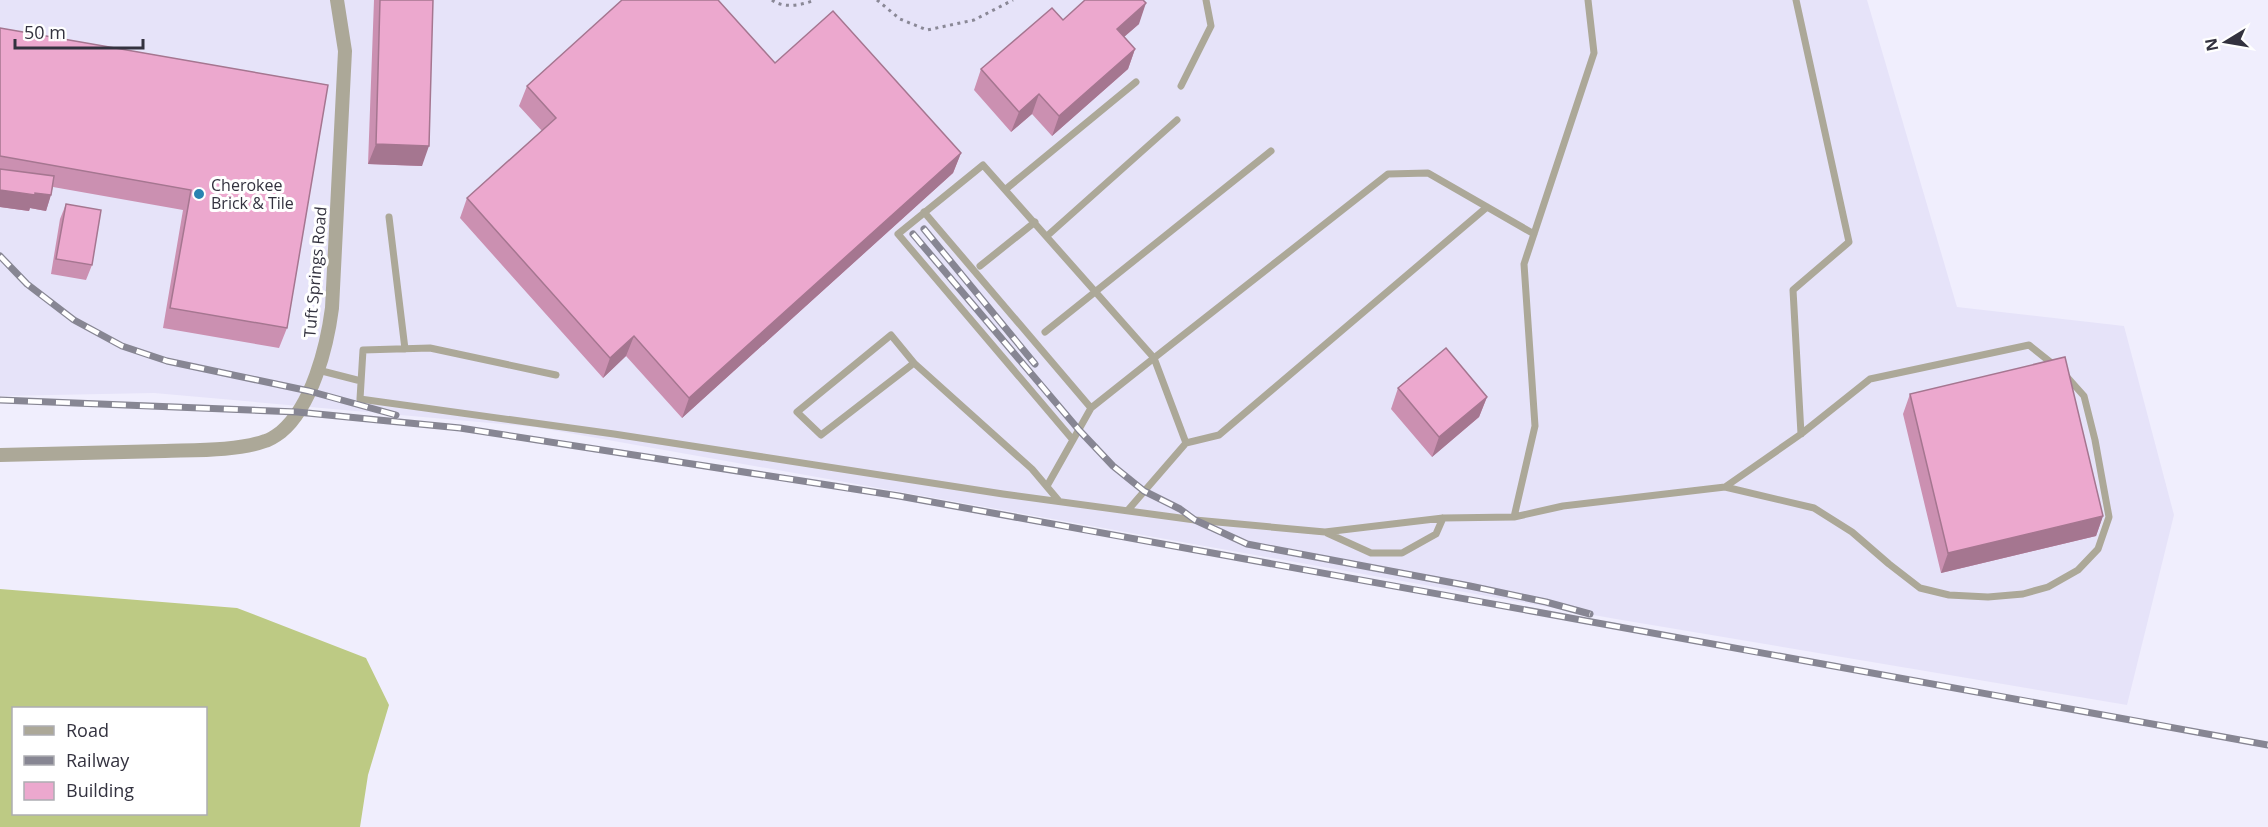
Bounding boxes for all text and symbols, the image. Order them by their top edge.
scale bar [15,12,142,50]
north arrow [2196,12,2256,72]
text: 50 m [24,20,66,44]
text: N [2199,36,2223,53]
place label: Cherokee Brick & Tile [211,174,294,214]
marker: Cherokee Brick & Tile [192,187,206,201]
street label: Tuft Springs Road [298,206,332,338]
legend [12,707,207,815]
text: Road [66,718,109,742]
text: Railway [66,748,130,772]
text: Building [66,778,134,802]

